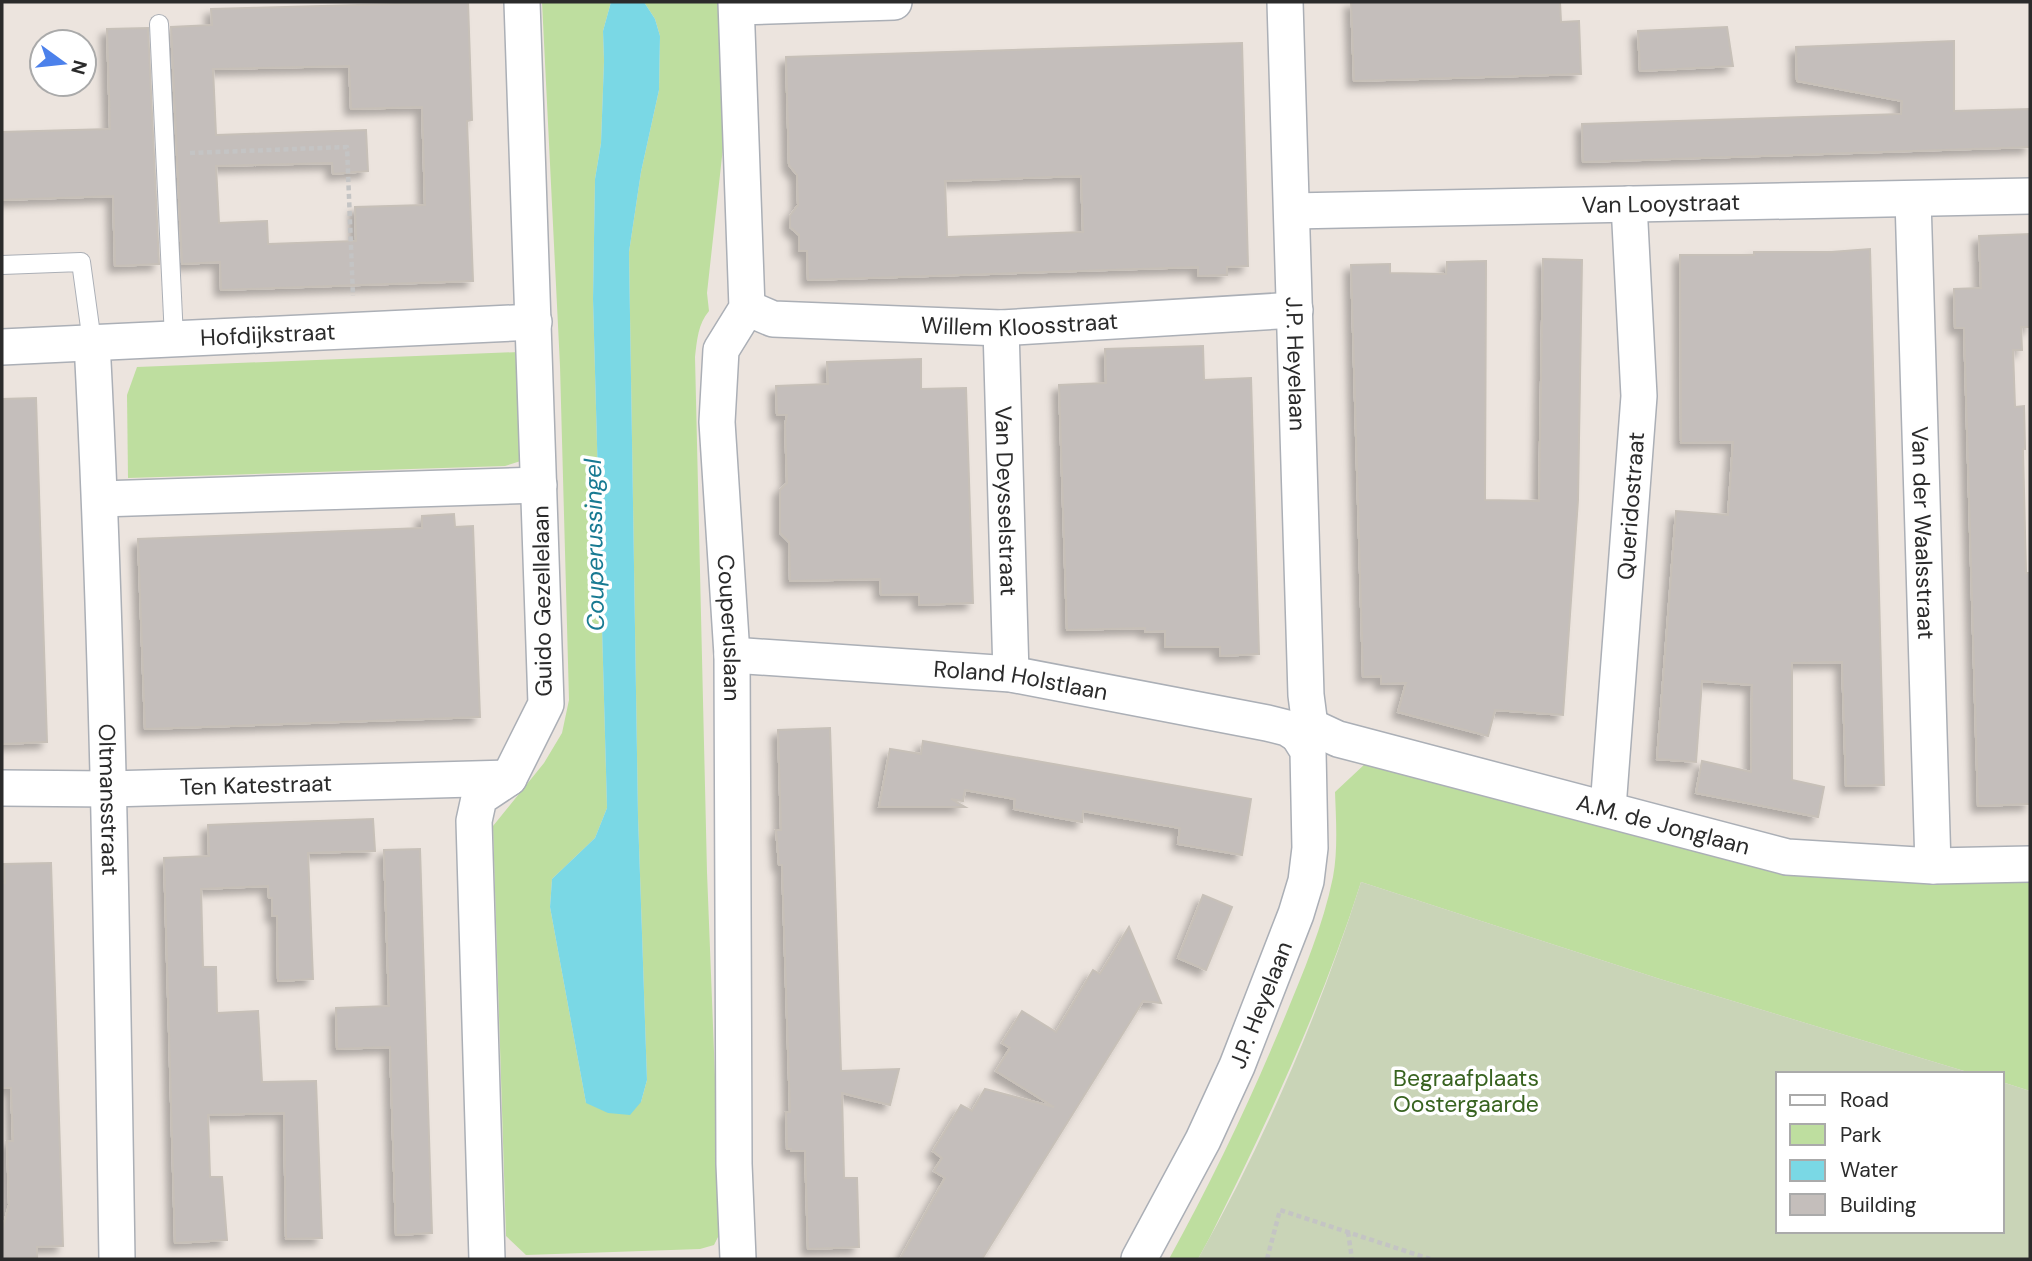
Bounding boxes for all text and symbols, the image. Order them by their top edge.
north arrow [28,28,98,98]
text: N [65,57,93,77]
street label: Van Looystraat [1581,187,1740,220]
street label: J.P. Heyelaan [1279,296,1313,432]
street label: Willem Kloosstraat [920,306,1119,343]
street label: Hofdijkstraat [199,316,336,353]
street label: Van Deysselstraat [988,405,1024,596]
street label: Van der Waalsstraat [1905,426,1941,640]
street label: Queridostraat [1610,431,1651,581]
water label: Couperussingel [577,458,611,631]
street label: Guido Gezellelaan [525,505,559,697]
street label: Couperuslaan [711,553,747,702]
street label: Roland Holstlaan [933,654,1110,707]
street label: Oltmansstraat [92,723,125,876]
street label: Ten Katestraat [179,768,333,802]
street label: A.M. de Jonglaan [1573,787,1753,862]
street label: J.P. Heyelaan [1222,937,1299,1073]
park label: Begraafplaats Oostergaarde [1393,1063,1539,1119]
legend [1776,1072,2004,1233]
text: Road [1840,1086,1889,1114]
text: Park [1840,1121,1882,1149]
text: Water [1840,1156,1898,1184]
text: Building [1840,1191,1917,1219]

